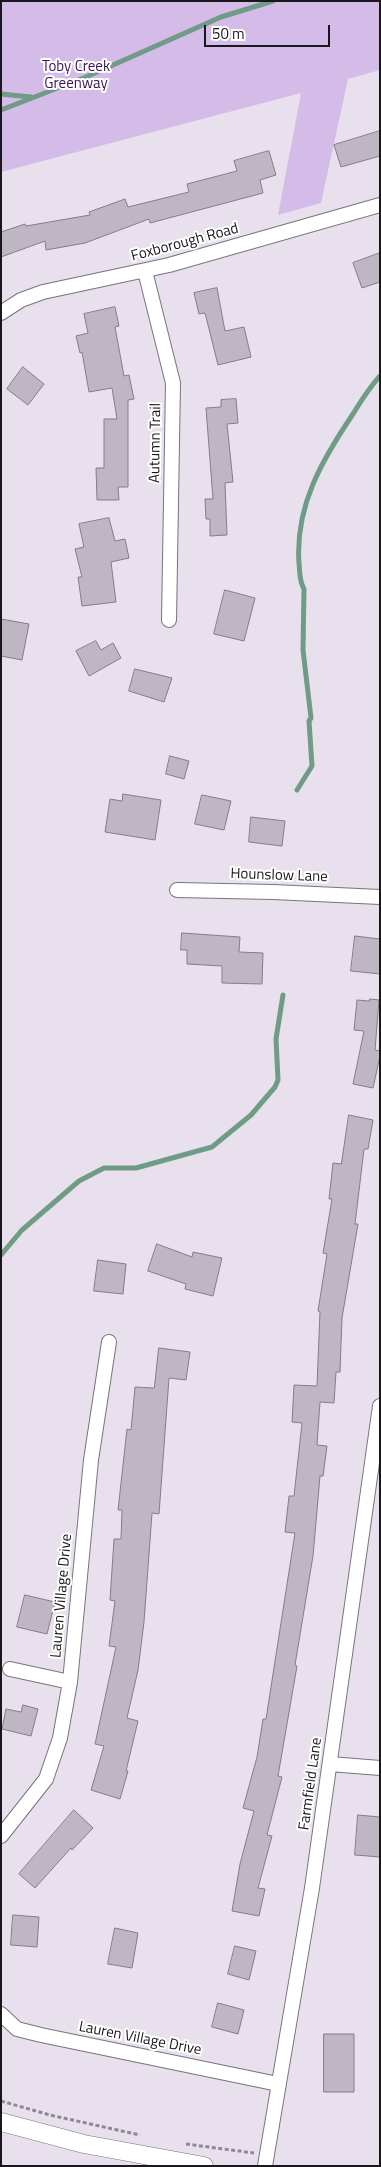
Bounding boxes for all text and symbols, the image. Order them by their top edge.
scale bar [206,15,332,47]
text: 50 m [212,22,245,45]
park label: Toby Creek Greenway [42,58,110,93]
street label: Foxborough Road [129,220,241,266]
street label: Autumn Trail [146,403,166,483]
street label: Hounslow Lane [230,865,328,887]
street label: Lauren Village Drive [48,1533,76,1659]
street label: Farmfield Lane [296,1736,326,1832]
street label: Lauren Village Drive [77,2018,203,2060]

